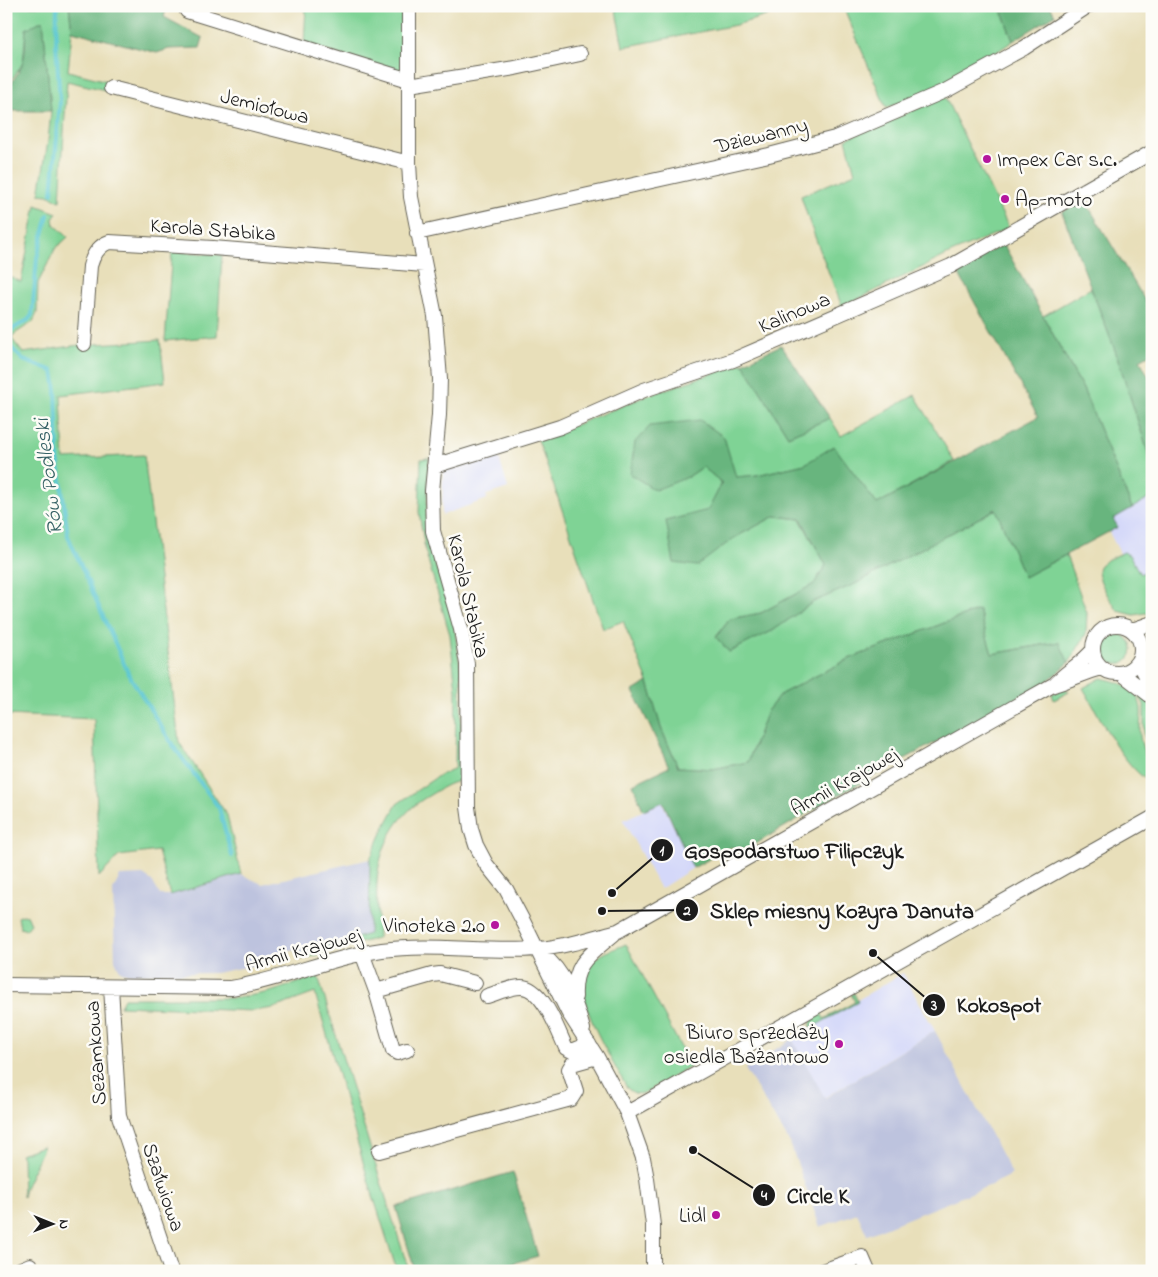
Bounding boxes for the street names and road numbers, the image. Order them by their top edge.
street label: Jemiołowa [217,82,312,133]
street label: Dziewanny [711,111,812,165]
street label: Karola Stabika [149,212,277,250]
street label: Kalinowa [754,285,835,342]
street label: Karola Stabika [438,532,496,661]
street label: Armii Krajowej [786,740,905,825]
street label: Armii Krajowej [242,921,366,981]
street label: Sezamkowa [78,1000,116,1106]
street label: Szałwiowa [133,1139,191,1236]

